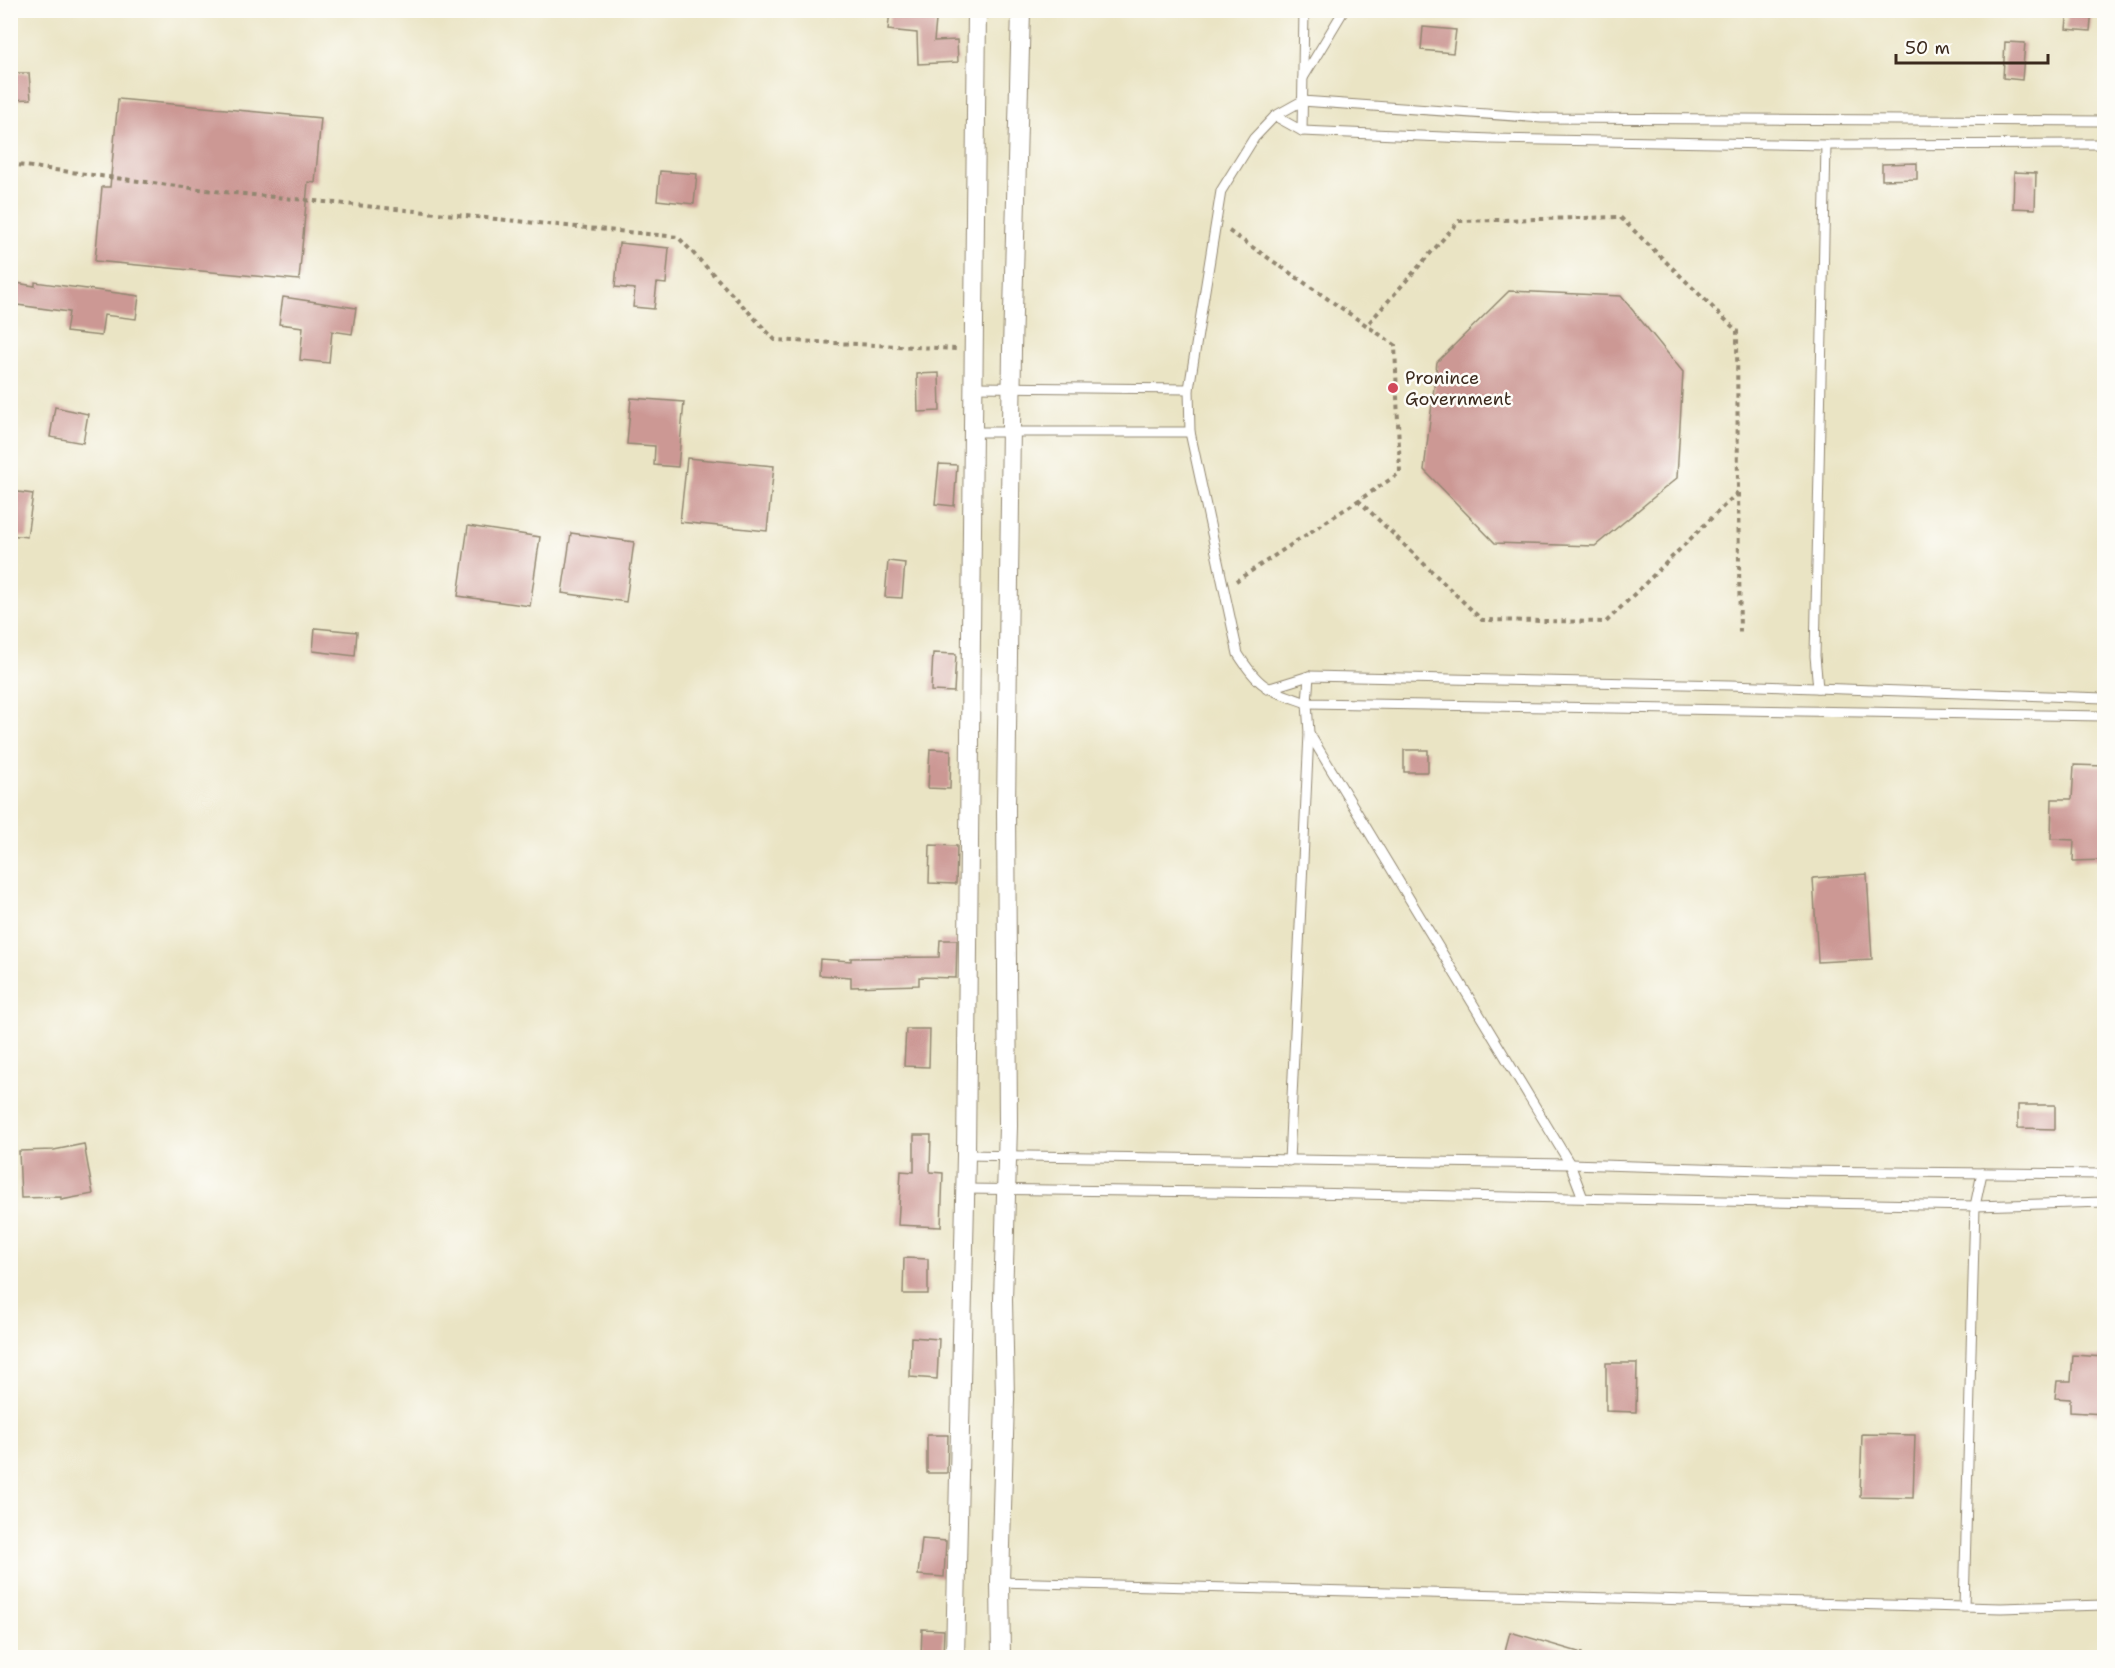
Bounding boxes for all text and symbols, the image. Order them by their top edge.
scale bar [1896,27,2048,65]
text: 50 m [1905,36,1950,60]
place label: Pronince Government [1405,366,1512,411]
marker: Pronince Government [1386,381,1400,395]

